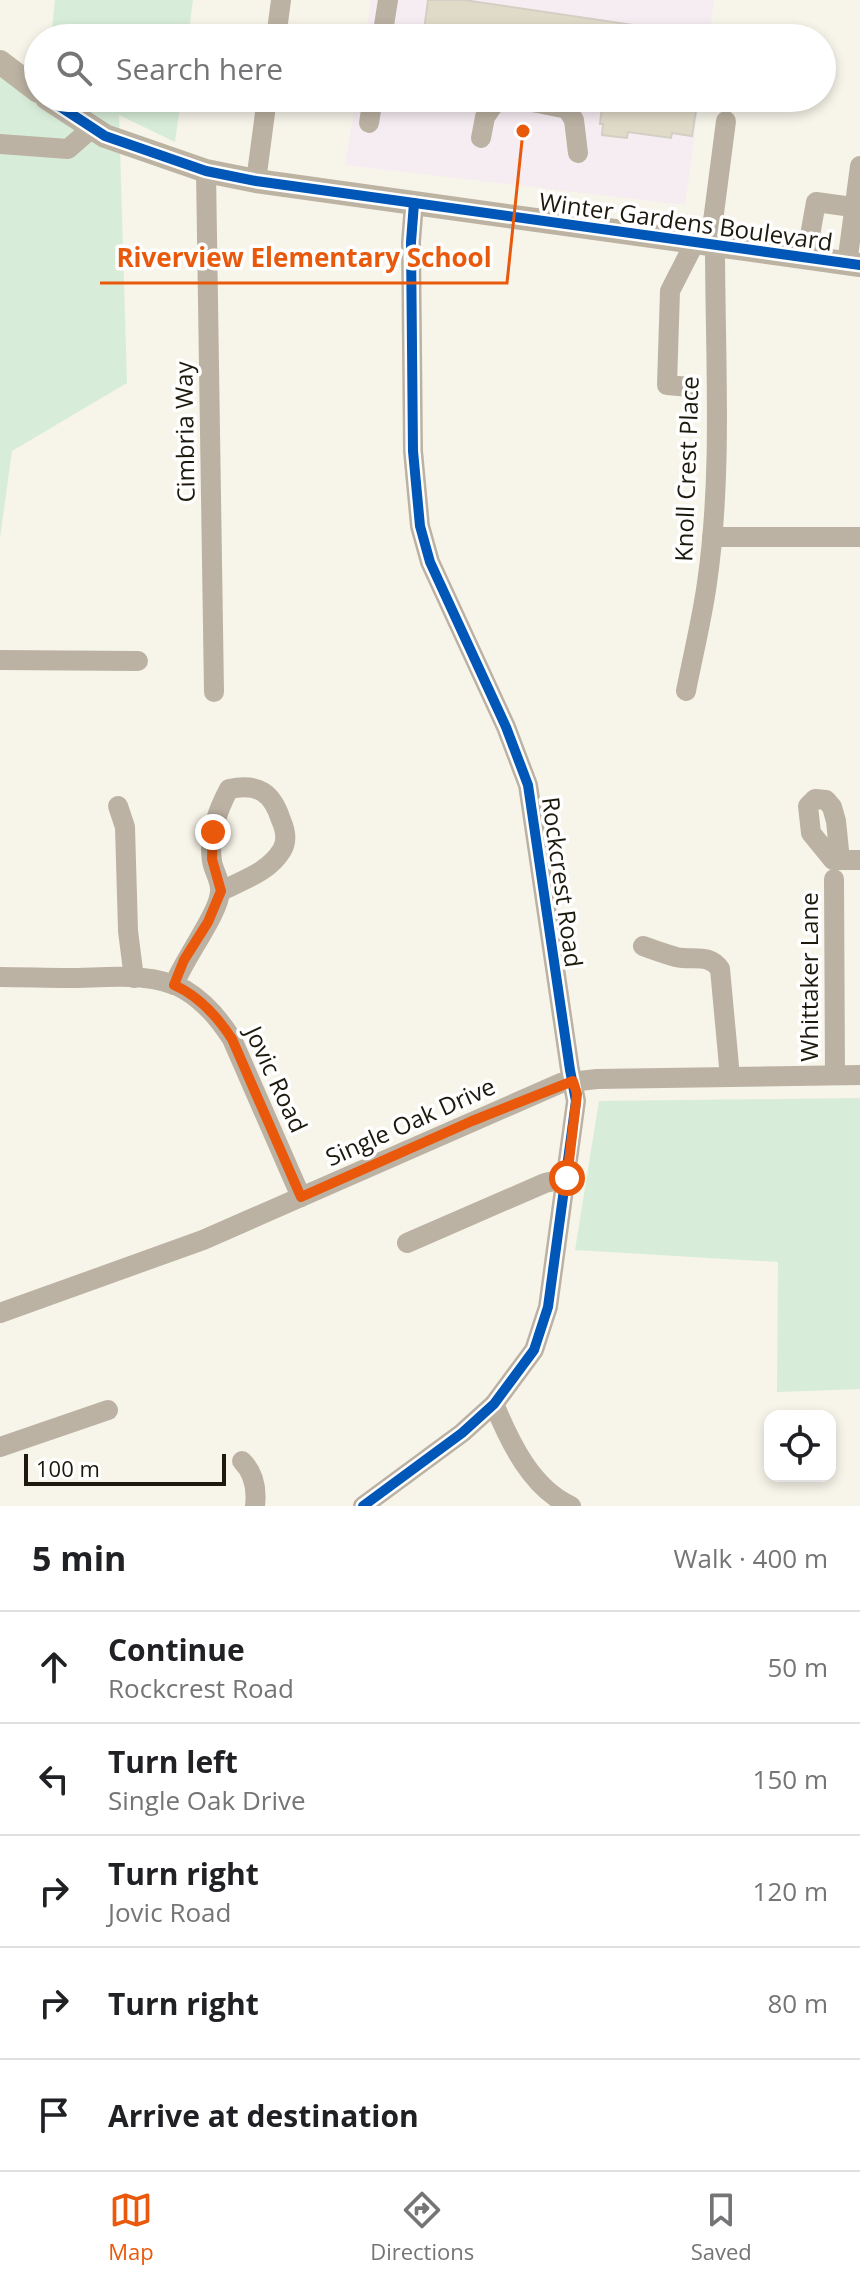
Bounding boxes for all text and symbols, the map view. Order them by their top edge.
search box [24,24,836,112]
icon: search [52,46,96,90]
text: Search here [116,48,283,89]
street label: Winter Gardens Boulevard [537,184,835,258]
callout: Riverview Elementary School [100,233,507,283]
text: Riverview Elementary School [116,239,492,275]
street label: Cimbria Way [166,360,202,503]
street label: Knoll Crest Place [666,376,706,562]
street label: Rockcrest Road [535,795,591,969]
route end [195,814,231,850]
street label: Whittaker Lane [792,892,825,1062]
street label: Jovic Road [237,1019,316,1138]
street label: Single Oak Drive [320,1069,500,1173]
route start [549,1160,585,1196]
map controls [764,1410,836,1482]
button: locate [764,1410,836,1482]
scale bar [24,1450,226,1486]
text: 100 m [36,1453,100,1483]
text: 5 min [32,1535,126,1581]
text: Walk · 400 m [674,1540,828,1576]
text: Continue [108,1629,245,1670]
icon: ahead [32,1645,76,1689]
text: 50 m [767,1649,828,1685]
text: Rockcrest Road [108,1670,294,1706]
text: Turn left [108,1741,238,1782]
icon: left [32,1757,76,1801]
text: 150 m [753,1761,828,1797]
text: Single Oak Drive [108,1782,306,1818]
text: Turn right [108,1853,259,1894]
icon: right [32,1869,76,1913]
text: 120 m [753,1873,828,1909]
text: Jovic Road [108,1894,231,1930]
icon: right [32,1981,76,2025]
text: Turn right [108,1983,259,2024]
text: 80 m [767,1985,828,2021]
icon: arrive [32,2093,76,2137]
text: Arrive at destination [108,2095,419,2136]
tab: Map [108,2188,154,2266]
tab: Directions [370,2188,474,2266]
tab: Saved [691,2188,752,2266]

